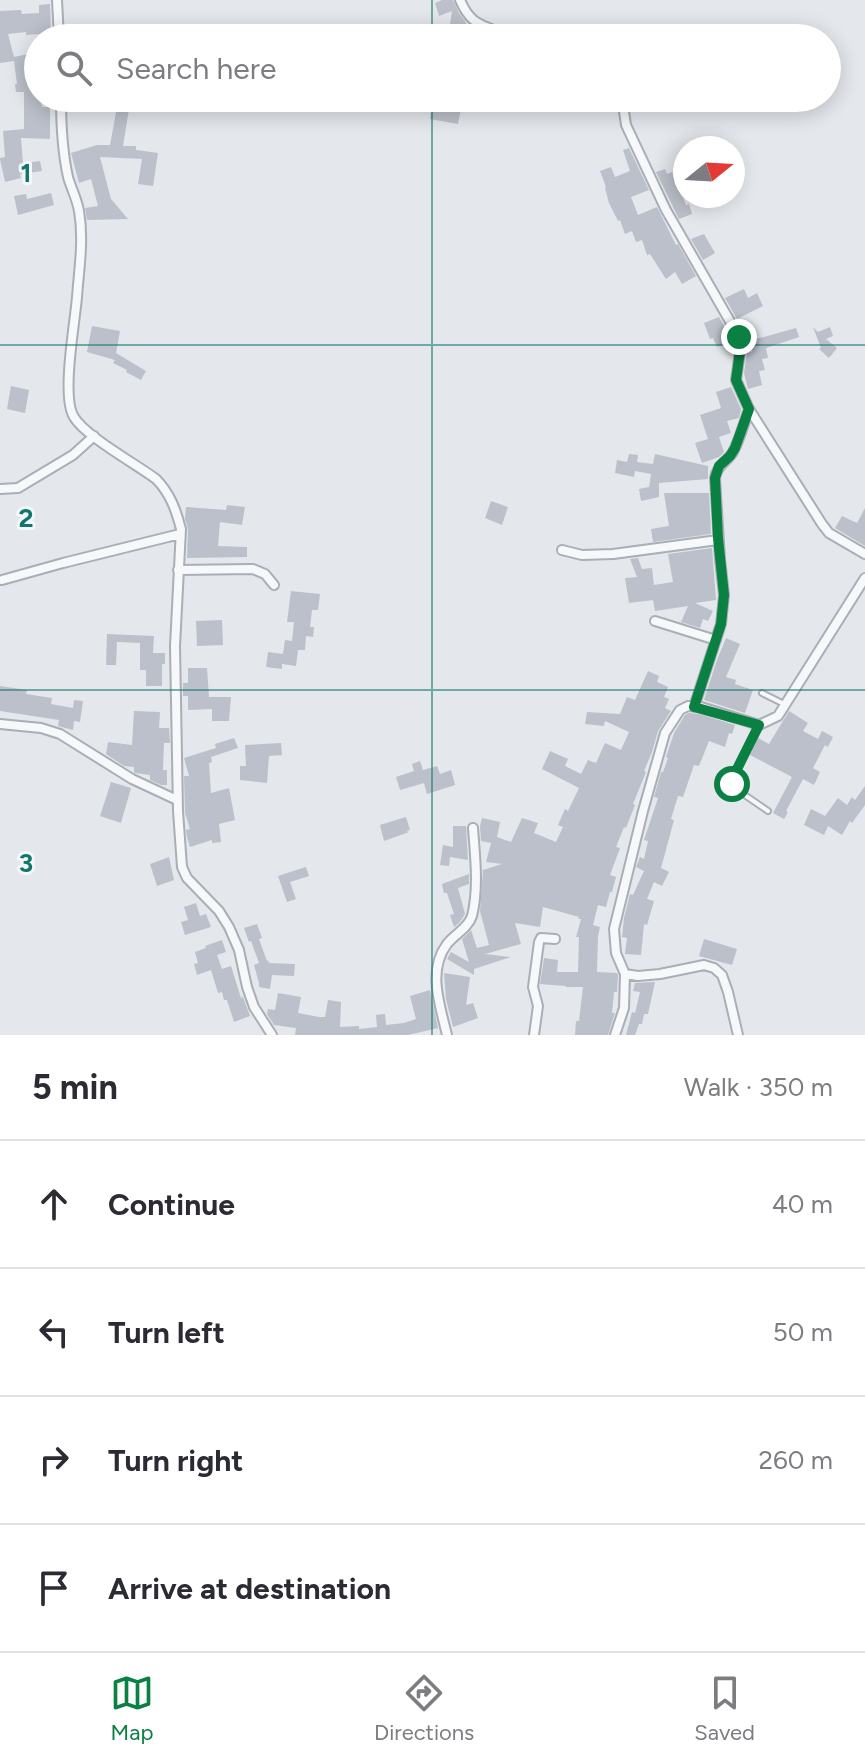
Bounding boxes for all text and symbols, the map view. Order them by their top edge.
search box [24,24,841,112]
icon: search [52,46,96,90]
text: Search here [116,50,276,87]
north arrow [673,136,745,208]
text: 1 [21,157,31,189]
route end [721,319,757,355]
text: 2 [18,502,34,534]
route start [714,766,750,802]
text: 3 [19,847,33,879]
text: 5 min [32,1067,118,1108]
text: Walk · 350 m [684,1071,833,1103]
icon: ahead [32,1182,76,1226]
text: Continue [108,1186,235,1223]
text: 40 m [772,1188,833,1220]
icon: left [32,1310,76,1354]
text: Turn left [108,1314,225,1351]
text: 50 m [773,1316,833,1348]
icon: right [32,1438,76,1482]
text: Turn right [108,1442,243,1479]
text: 260 m [759,1444,833,1476]
icon: arrive [32,1566,76,1610]
text: Arrive at destination [108,1570,391,1607]
tab: Map [110,1671,154,1746]
tab: Directions [374,1671,474,1746]
tab: Saved [694,1671,755,1746]

